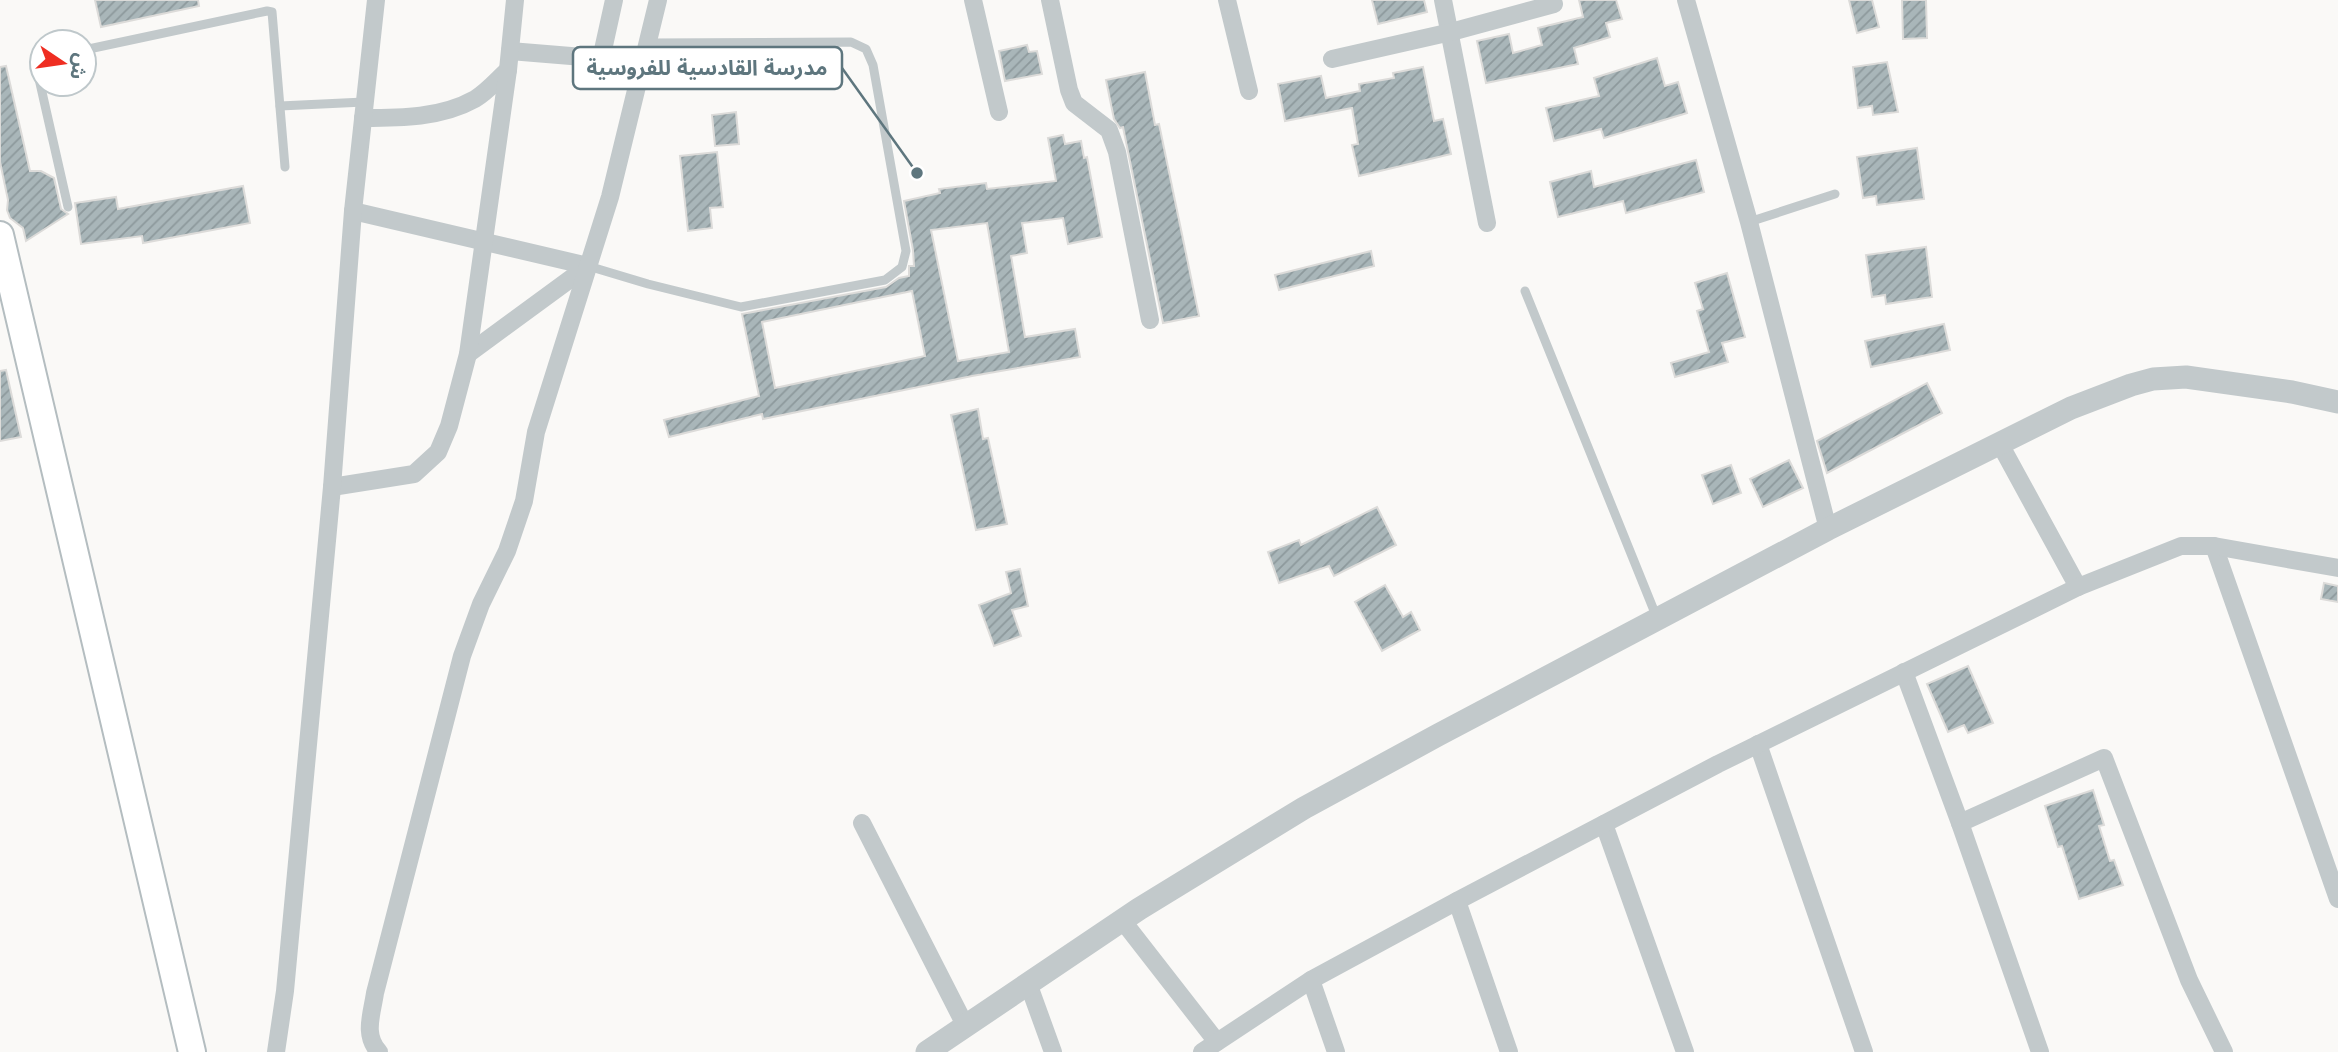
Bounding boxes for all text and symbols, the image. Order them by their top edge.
north arrow [28,28,98,98]
callout: مدرسة القادسية للفروسية [573,47,842,89]
text: ش [65,51,93,82]
text: مدرسة القادسية للفروسية [586,55,828,80]

